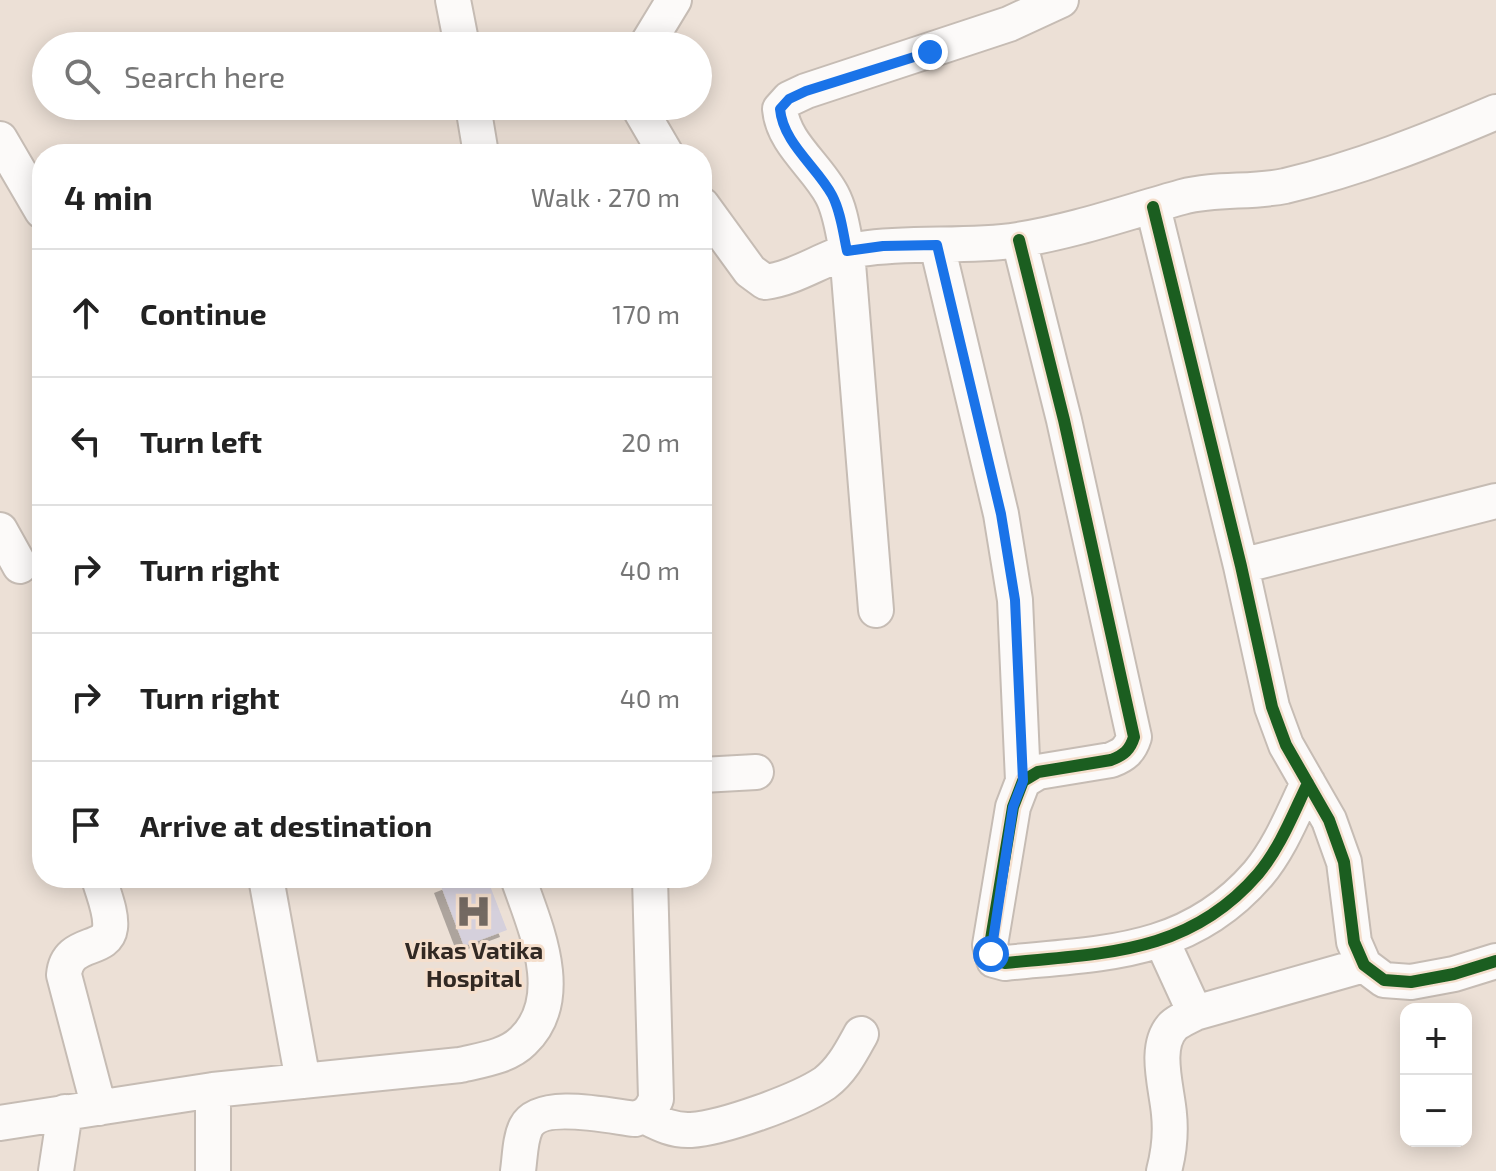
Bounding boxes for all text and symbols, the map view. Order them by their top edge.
search box [32,32,712,120]
route end [912,34,948,70]
icon: search [60,54,104,98]
text: Search here [124,58,285,94]
text: 4 min [64,176,153,217]
text: Walk · 270 m [531,181,680,212]
icon: ahead [64,291,108,335]
text: Continue [140,295,267,331]
text: 170 m [612,298,680,329]
icon: left [64,419,108,463]
text: Turn left [140,423,262,459]
text: 20 m [621,426,680,457]
icon: right [64,547,108,591]
text: Turn right [140,551,280,587]
text: 40 m [620,554,680,585]
icon: right [64,675,108,719]
text: Turn right [140,679,280,715]
text: 40 m [620,682,680,713]
icon: arrive [64,803,108,847]
text: Arrive at destination [140,807,432,843]
hospital icon: Vikas Vatika Hospital [455,893,493,931]
place label: Vikas Vatika Hospital [405,935,543,992]
route start [973,936,1009,972]
map controls [1400,1003,1472,1147]
button: + [1400,1003,1472,1075]
button: − [1400,1075,1472,1147]

